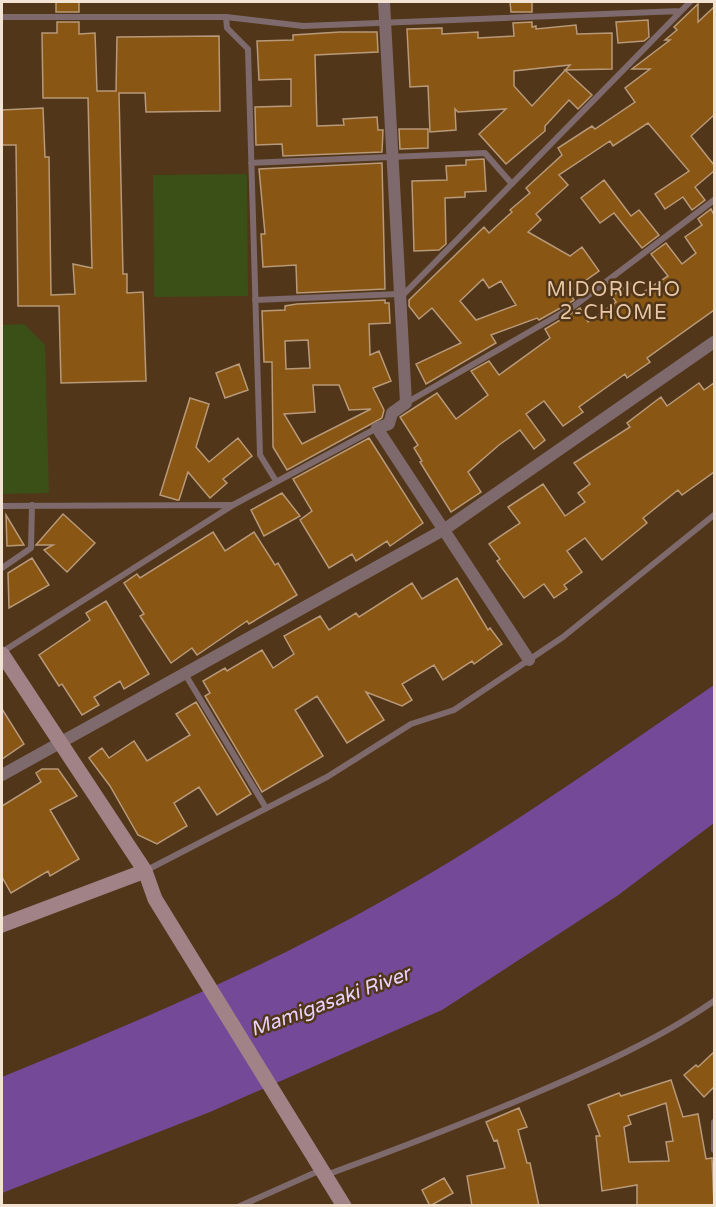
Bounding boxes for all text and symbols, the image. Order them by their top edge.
district label: MIDORICHO 2-CHOME [547,278,681,325]
water label: Mamigasaki River [247,961,416,1042]

